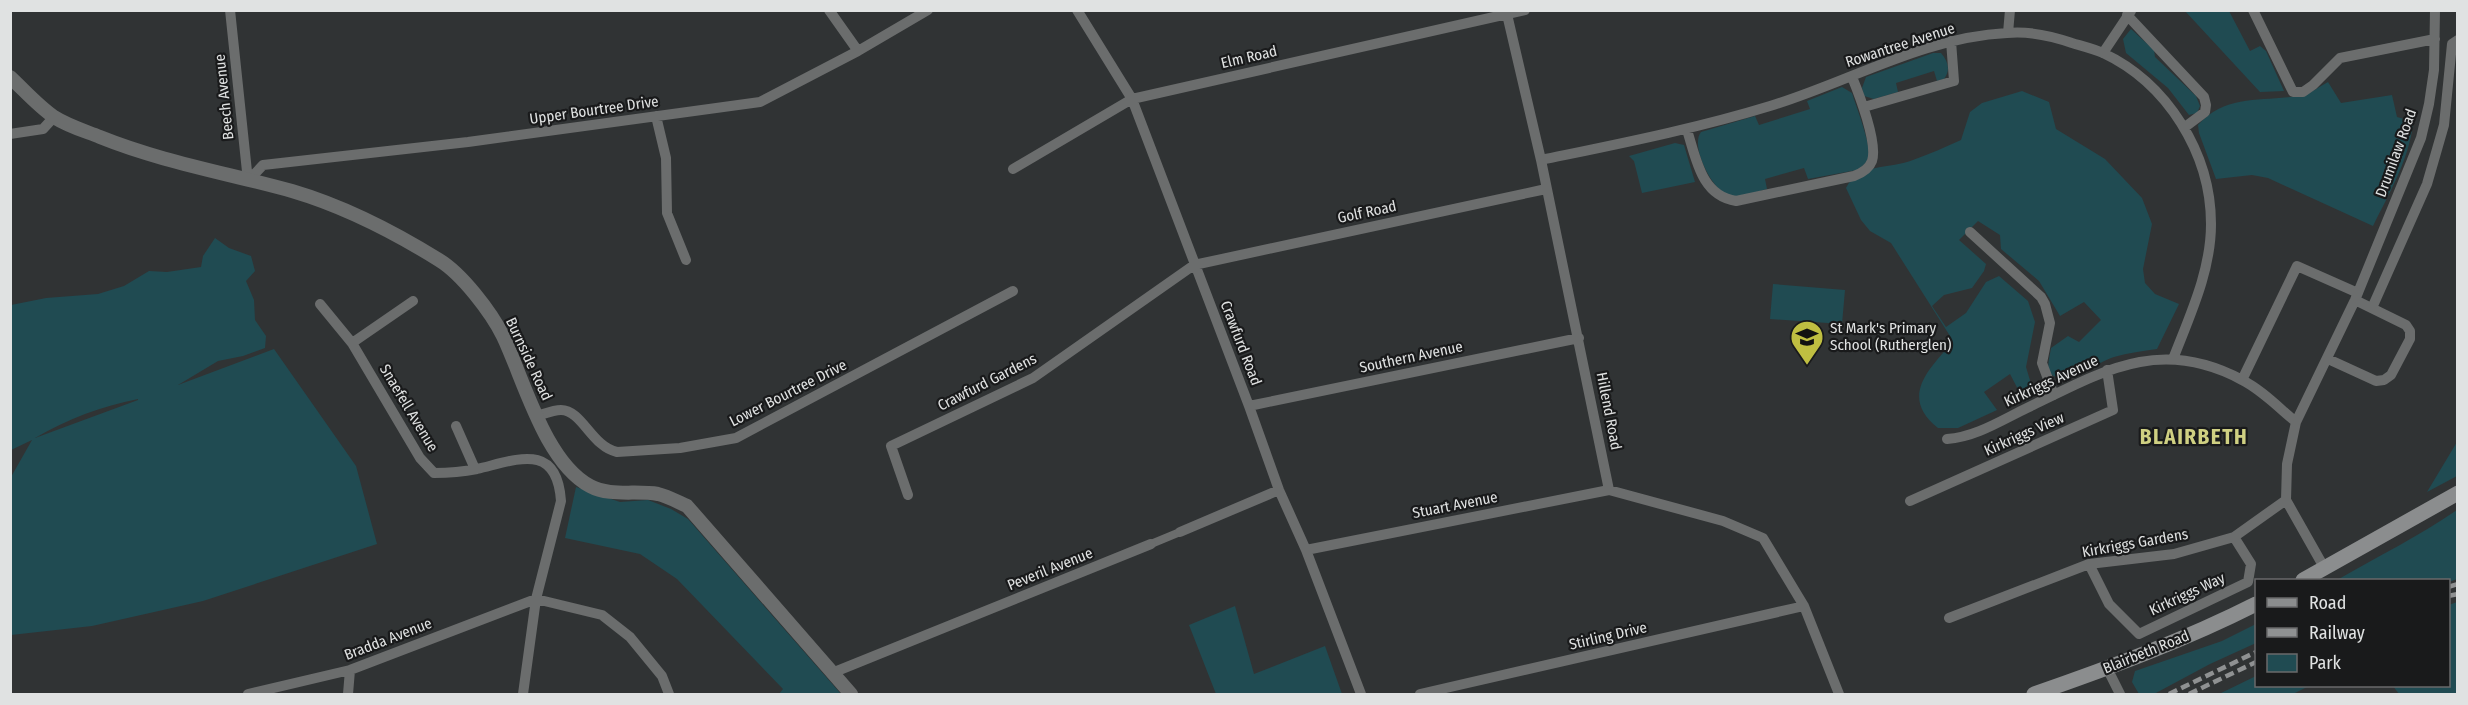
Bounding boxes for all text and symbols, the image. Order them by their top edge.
street label: Rowantree Avenue [1843,19,1957,71]
street label: Elm Road [1219,42,1279,72]
street label: Beech Avenue [211,53,237,141]
street label: Upper Bourtree Drive [528,92,660,128]
street label: Drumilaw Road [2372,106,2420,200]
street label: Golf Road [1336,197,1398,227]
street label: Crawfurd Road [1217,298,1265,388]
street label: Burnside Road [502,315,556,403]
school or university icon: St Mark's Primary School (Rutherglen) [1789,319,1825,366]
place label: St Mark's Primary School (Rutherglen) [1830,319,1951,354]
street label: Southern Avenue [1358,337,1464,377]
street label: Crawfurd Gardens [935,349,1039,415]
street label: Kirkriggs Avenue [2001,351,2101,411]
street label: Lower Bourtree Drive [726,356,850,430]
street label: Snaefell Avenue [376,361,442,455]
street label: Hillend Road [1593,371,1625,451]
street label: Kirkriggs View [1981,408,2067,460]
district label: BLAIRBETH [2140,424,2248,450]
street label: Stuart Avenue [1411,488,1499,522]
street label: Kirkriggs Gardens [2081,525,2189,561]
street label: Peveril Avenue [1005,544,1095,594]
street label: Kirkriggs Way [2146,568,2228,619]
legend [2255,579,2450,687]
text: Road [2309,592,2346,614]
street label: Bradda Avenue [342,614,434,664]
street label: Stirling Drive [1567,618,1649,654]
text: Railway [2309,622,2365,644]
street label: Blairbeth Road [2100,627,2192,677]
text: Park [2309,652,2342,674]

